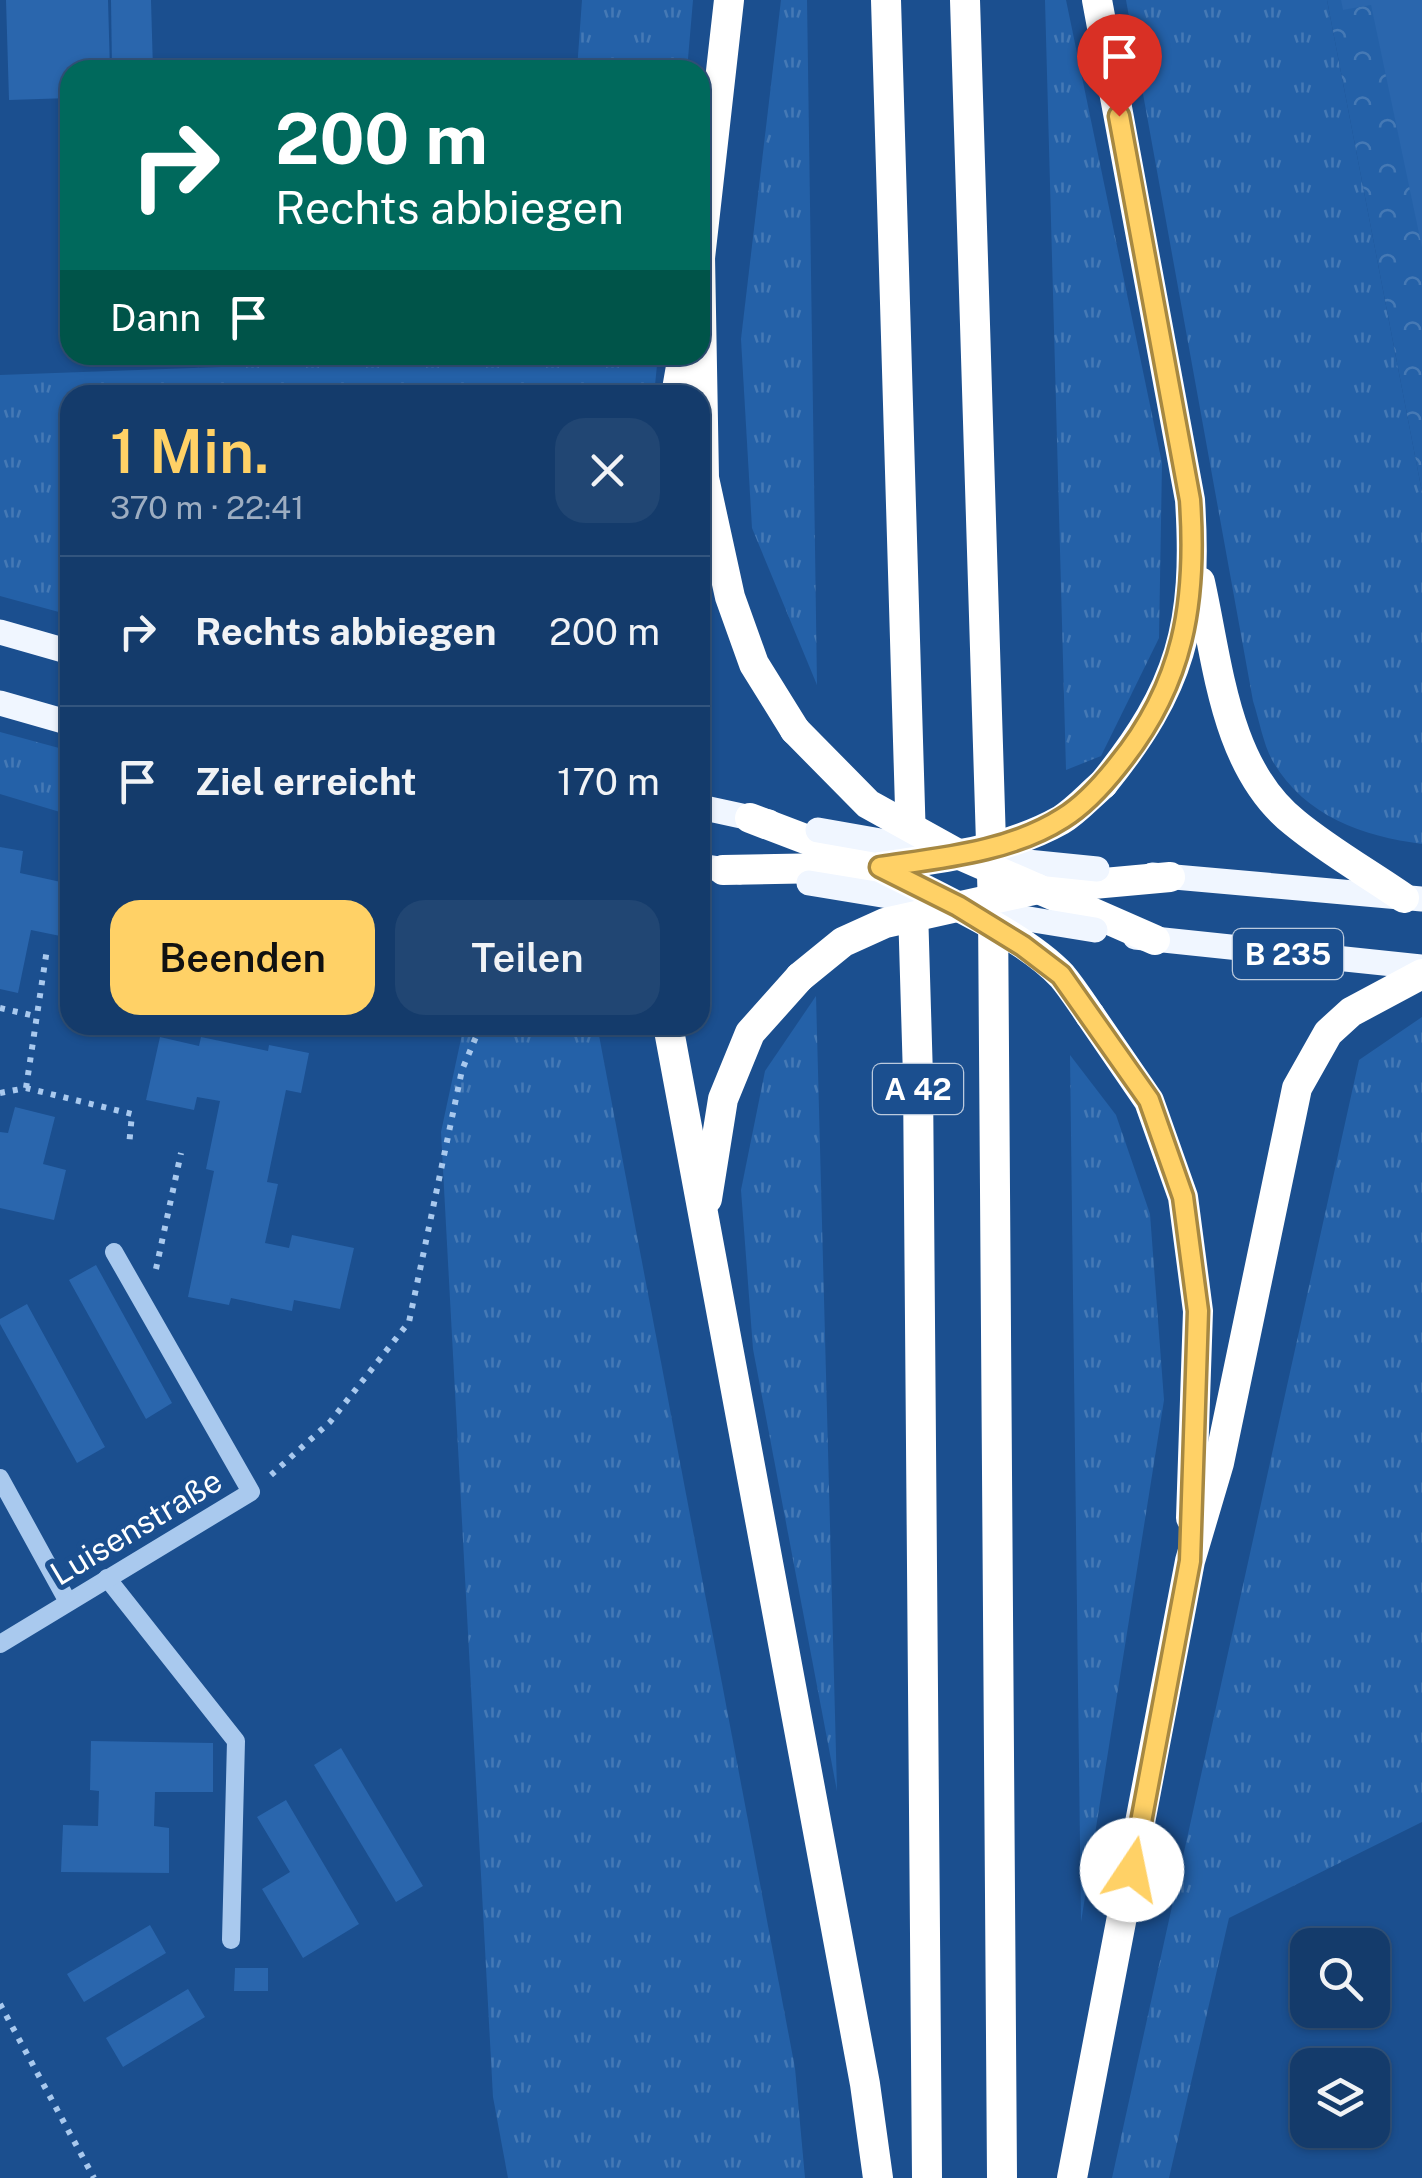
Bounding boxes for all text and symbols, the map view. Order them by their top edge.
pin [1077,14,1162,117]
icon: arrive [1092,29,1147,84]
text: 200 m [275,97,488,180]
icon: right [110,100,240,230]
text: Rechts abbiegen [275,181,624,234]
icon: arrive [221,290,276,345]
text: Dann [110,295,201,340]
text: 1 Min. [110,416,269,487]
button: close [555,418,660,523]
text: 370 m · 22:41 [110,489,304,526]
icon: right [110,604,165,659]
text: Rechts abbiegen [195,609,497,654]
text: 200 m [549,609,660,654]
icon: arrive [110,754,165,809]
text: Ziel erreicht [195,759,417,804]
text: 170 m [557,759,660,804]
button: Beenden [110,900,375,1015]
button: Teilen [395,900,660,1015]
road number: B 235 [1233,929,1343,979]
road number: A 42 [873,1064,963,1114]
street label: Luisenstraße [44,1462,228,1592]
position arrow [1080,1818,1184,1922]
map controls [1290,1928,1390,2148]
button: search [1290,1928,1390,2028]
button: layers [1290,2048,1390,2148]

